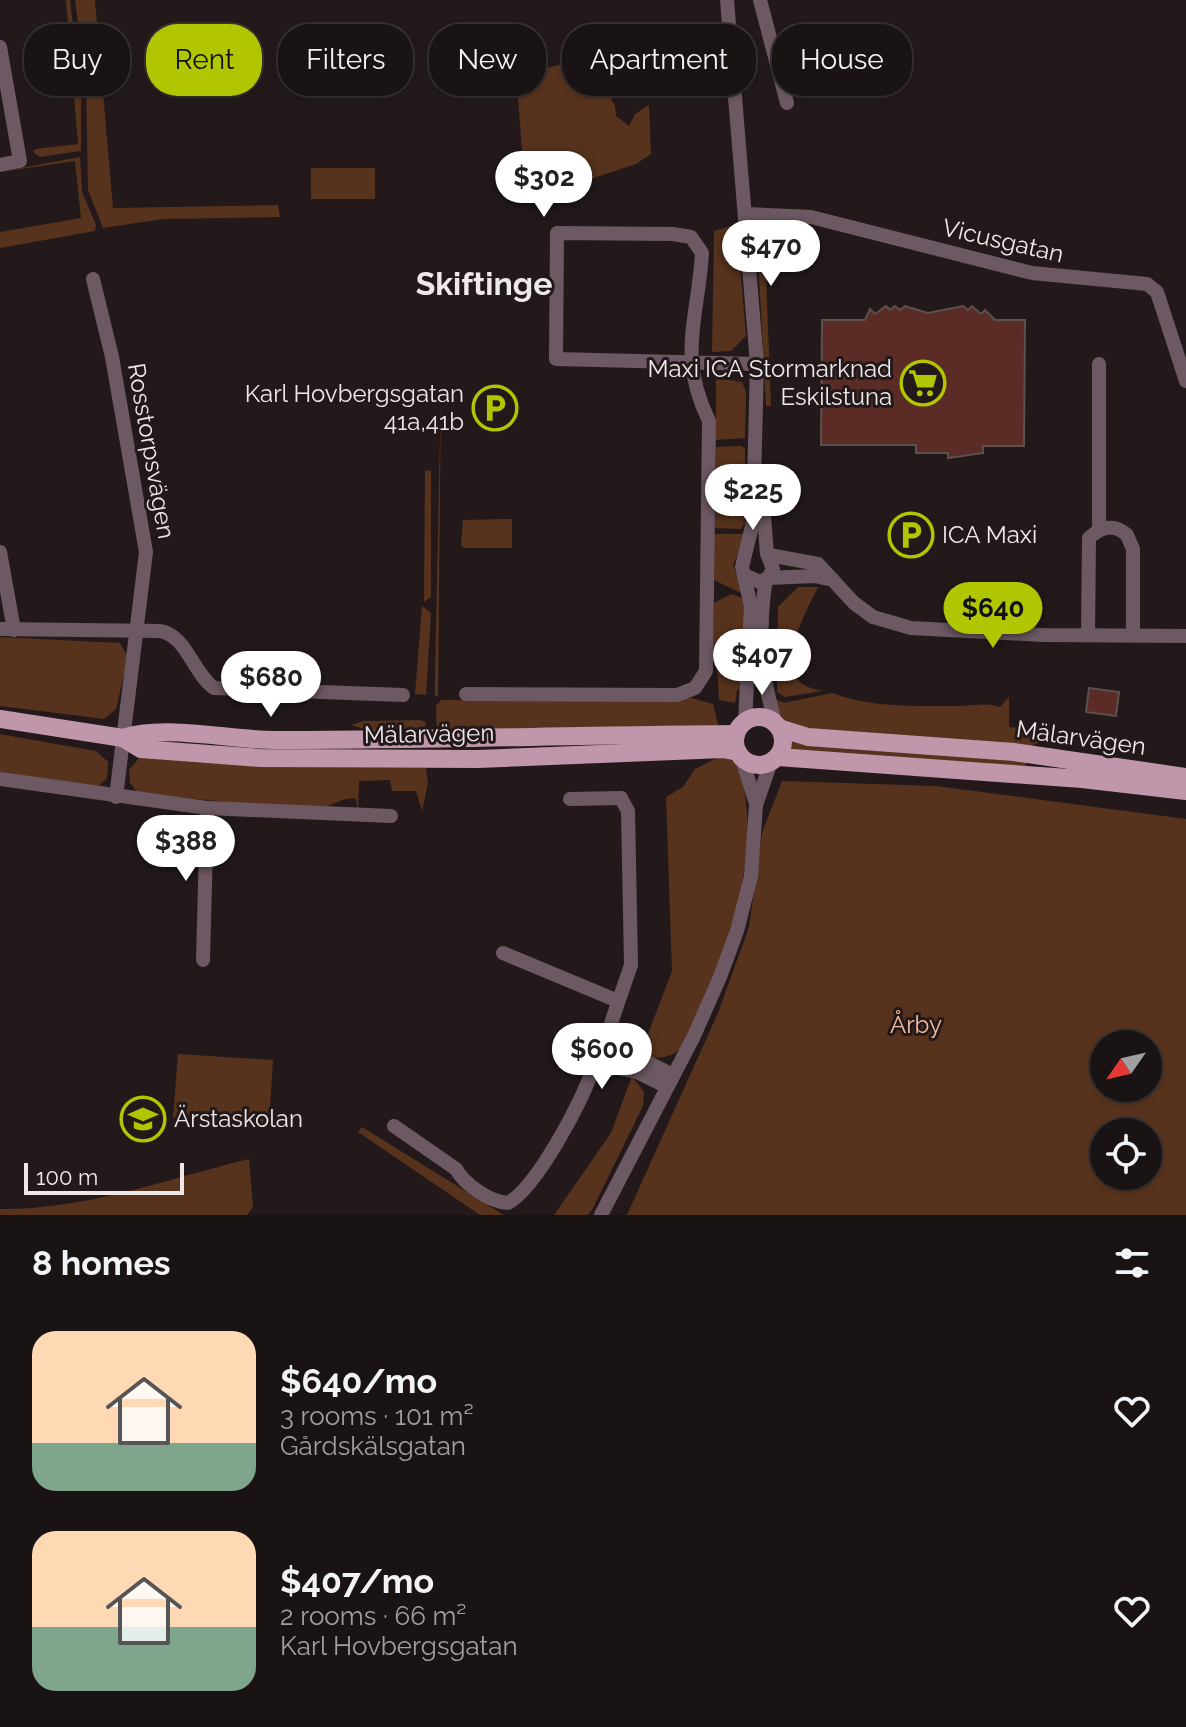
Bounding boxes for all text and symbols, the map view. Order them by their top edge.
chip: Buy [24,24,130,96]
chip: Rent [146,24,262,96]
chip: Filters [278,24,413,96]
chip: New [429,24,546,96]
chip: Apartment [562,24,756,96]
chip: House [772,24,912,96]
pin: $302 [497,151,591,219]
text: $302 [513,162,575,192]
street label: Vicusgatan [940,212,1067,269]
pin: $470 [724,220,818,288]
text: $470 [740,231,802,261]
district label: Skiftinge [416,265,552,302]
place label: Maxi ICA Stormarknad Eskilstuna [648,354,892,411]
supermarket icon: Maxi ICA Stormarknad Eskilstuna [899,359,947,407]
street label: Rosstorpsvägen [122,361,181,541]
place label: Karl Hovbergsgatan 41a,41b [245,379,464,436]
parking icon: Karl Hovbergsgatan 41a,41b [471,384,519,432]
pin: $225 [706,464,800,532]
text: $225 [723,475,783,505]
parking icon: ICA Maxi [887,511,935,559]
place label: ICA Maxi [942,520,1037,549]
pin: $640 [946,582,1040,650]
text: $640 [961,593,1025,623]
pin: $407 [715,629,809,697]
text: $407 [731,640,793,670]
pin: $680 [224,651,318,719]
text: $680 [239,662,303,692]
street label: Mälarvägen [1014,714,1148,761]
street label: Mälarvägen [363,718,494,749]
pin: $388 [139,815,233,883]
text: $388 [155,826,217,856]
park label: Årby [890,1010,942,1039]
pin: $600 [555,1023,649,1091]
north arrow [1090,1030,1162,1102]
map controls [1090,1030,1162,1190]
text: $600 [570,1034,634,1064]
school or university icon: Ärstaskolan [119,1095,167,1143]
place label: Ärstaskolan [174,1104,303,1133]
button: locate [1090,1118,1162,1190]
scale bar [24,1159,184,1195]
text: 100 m [36,1164,98,1190]
icon: filters [1110,1241,1154,1285]
text: 8 homes [32,1243,171,1283]
text: $640/mo [280,1361,437,1401]
icon: home [96,1363,192,1459]
icon: heart [1110,1389,1154,1433]
text: 3 rooms · 101 m² [280,1401,474,1431]
text: Gårdskälsgatan [280,1431,466,1461]
text: $407/mo [280,1561,434,1601]
icon: home [96,1563,192,1659]
icon: heart [1110,1589,1154,1633]
text: 2 rooms · 66 m² [280,1601,466,1631]
text: Karl Hovbergsgatan [280,1631,518,1661]

